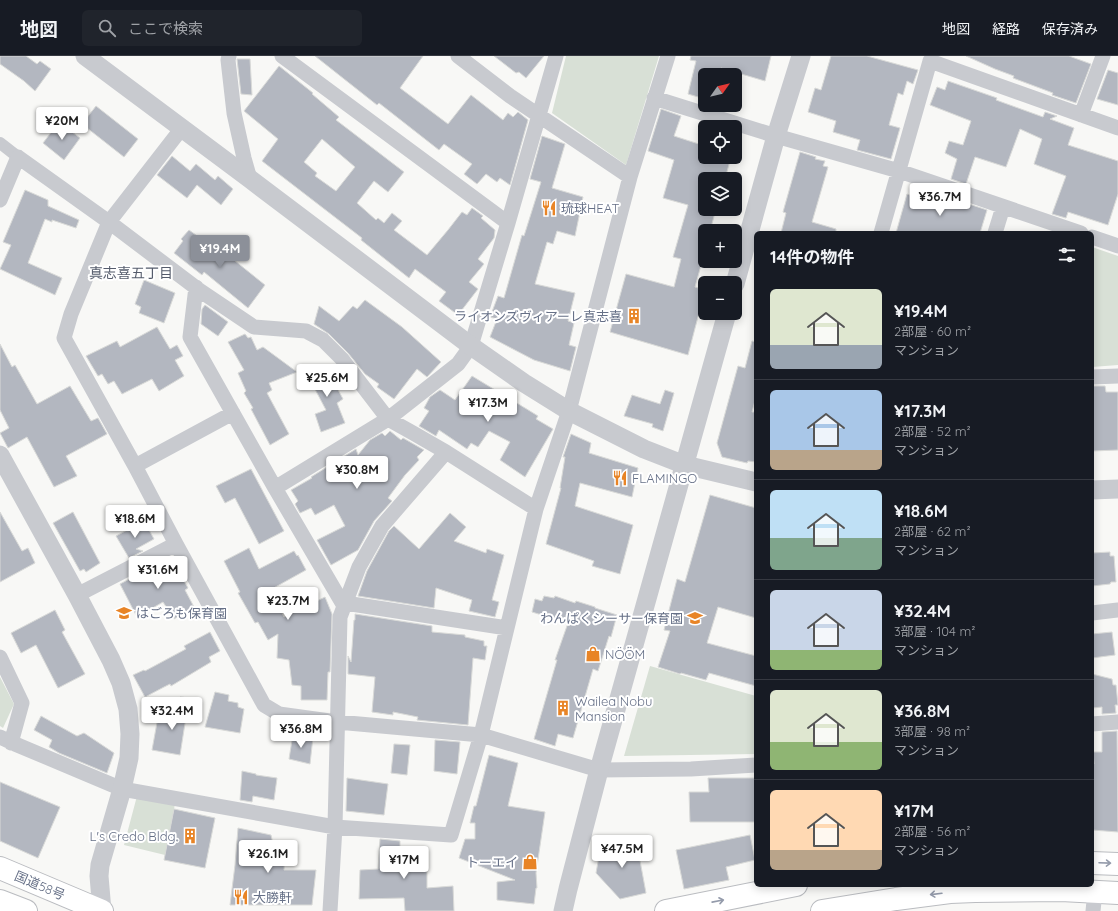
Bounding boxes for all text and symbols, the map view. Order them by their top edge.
search box [82,10,362,46]
text: 地図 [20,17,58,41]
icon: search [96,17,118,39]
text: ここで検索 [128,19,203,38]
text: 地図 [942,20,970,38]
text: 経路 [992,20,1020,38]
text: 保存済み [1042,20,1098,38]
north arrow [698,68,742,112]
map controls [698,68,742,320]
pin: ¥20M [38,107,86,141]
text: ¥20M [45,112,79,128]
button: locate [698,120,742,164]
button: layers [698,172,742,216]
pin: ¥36.7M [907,183,973,217]
text: ¥36.7M [919,188,961,204]
restaurant icon: 琉球HEAT [540,199,558,217]
place label: 琉球HEAT [561,200,620,216]
button: + [698,224,742,268]
pin: ¥19.4M [187,235,253,269]
text: ¥19.4M [200,240,240,256]
icon: filters [1056,244,1078,266]
text: 14件の物件 [770,246,855,267]
district label: 真志喜五丁目 [89,264,173,282]
button: − [698,276,742,320]
text: ¥19.4M [894,300,947,321]
icon: home [802,305,850,353]
building icon: ライオンズヴィアーレ真志喜 [625,307,643,325]
place label: ライオンズヴィアーレ真志喜 [454,308,622,324]
text: 2部屋 · 60 m² [894,323,971,339]
text: マンション [894,342,959,358]
pin: ¥25.6M [294,364,360,398]
text: ¥25.6M [305,369,349,385]
pin: ¥17.3M [455,389,521,423]
text: ¥17.3M [468,394,508,410]
text: ¥17.3M [894,400,946,421]
icon: home [802,406,850,454]
text: 2部屋 · 52 m² [894,423,971,439]
text: マンション [894,442,959,458]
pin: ¥30.8M [324,456,390,490]
text: ¥30.8M [335,461,379,477]
restaurant icon: FLAMINGO [611,469,629,487]
place label: FLAMINGO [632,470,697,486]
text: ¥18.6M [894,500,948,521]
pin: ¥18.6M [102,505,168,539]
icon: home [802,506,850,554]
text: ¥18.6M [114,510,156,526]
text: 2部屋 · 62 m² [894,523,971,539]
text: マンション [894,542,959,558]
pin: ¥31.6M [125,556,191,590]
text: ¥31.6M [138,561,178,577]
pin: ¥23.7M [255,587,321,621]
text: ¥23.7M [266,592,310,608]
text: ¥32.4M [894,600,951,621]
school or university icon: はごろも保育園 [115,604,133,622]
place label: はごろも保育園 [136,605,227,621]
icon: home [802,606,850,654]
school or university icon: わんぱくシーサー保育園 [686,609,704,627]
place label: わんぱくシーサー保育園 [540,610,683,626]
text: 3部屋 · 104 m² [894,623,975,639]
text: マンション [894,642,959,658]
shop icon: NÖÖM [584,645,602,663]
place label: NÖÖM [605,646,645,662]
place label: Wailea Nobu Mansion [575,693,652,724]
pin: ¥32.4M [139,697,205,731]
building icon: Wailea Nobu Mansion [554,699,572,717]
text: ¥36.8M [894,700,950,721]
text: ¥32.4M [150,702,194,718]
icon: home [802,706,850,754]
pin: ¥36.8M [268,715,334,749]
text: ¥36.8M [280,720,322,736]
text: 3部屋 · 98 m² [894,723,970,739]
text: マンション [894,742,959,758]
text: ¥17M [894,800,934,821]
icon: home [802,806,850,854]
text: 2部屋 · 56 m² [894,823,970,839]
building icon: L's Credo Bldg. [181,827,199,845]
place label: L's Credo Bldg. [89,828,178,844]
pin: ¥47.5M [589,835,655,869]
pin: ¥26.1M [235,840,301,874]
text: ¥47.5M [601,840,643,856]
text: マンション [894,842,959,858]
text: ¥26.1M [248,845,288,861]
pin: ¥17M [380,846,428,880]
text: ¥17M [389,851,419,867]
shop icon: トーエイ [521,853,539,871]
place label: トーエイ [466,854,518,870]
one-way arrow [1098,860,1111,867]
street label: 国道58号 [12,867,68,903]
restaurant icon: 大勝軒 [232,888,250,906]
place label: 大勝軒 [253,889,292,905]
one-way arrow [930,890,943,898]
one-way arrow [711,896,724,904]

